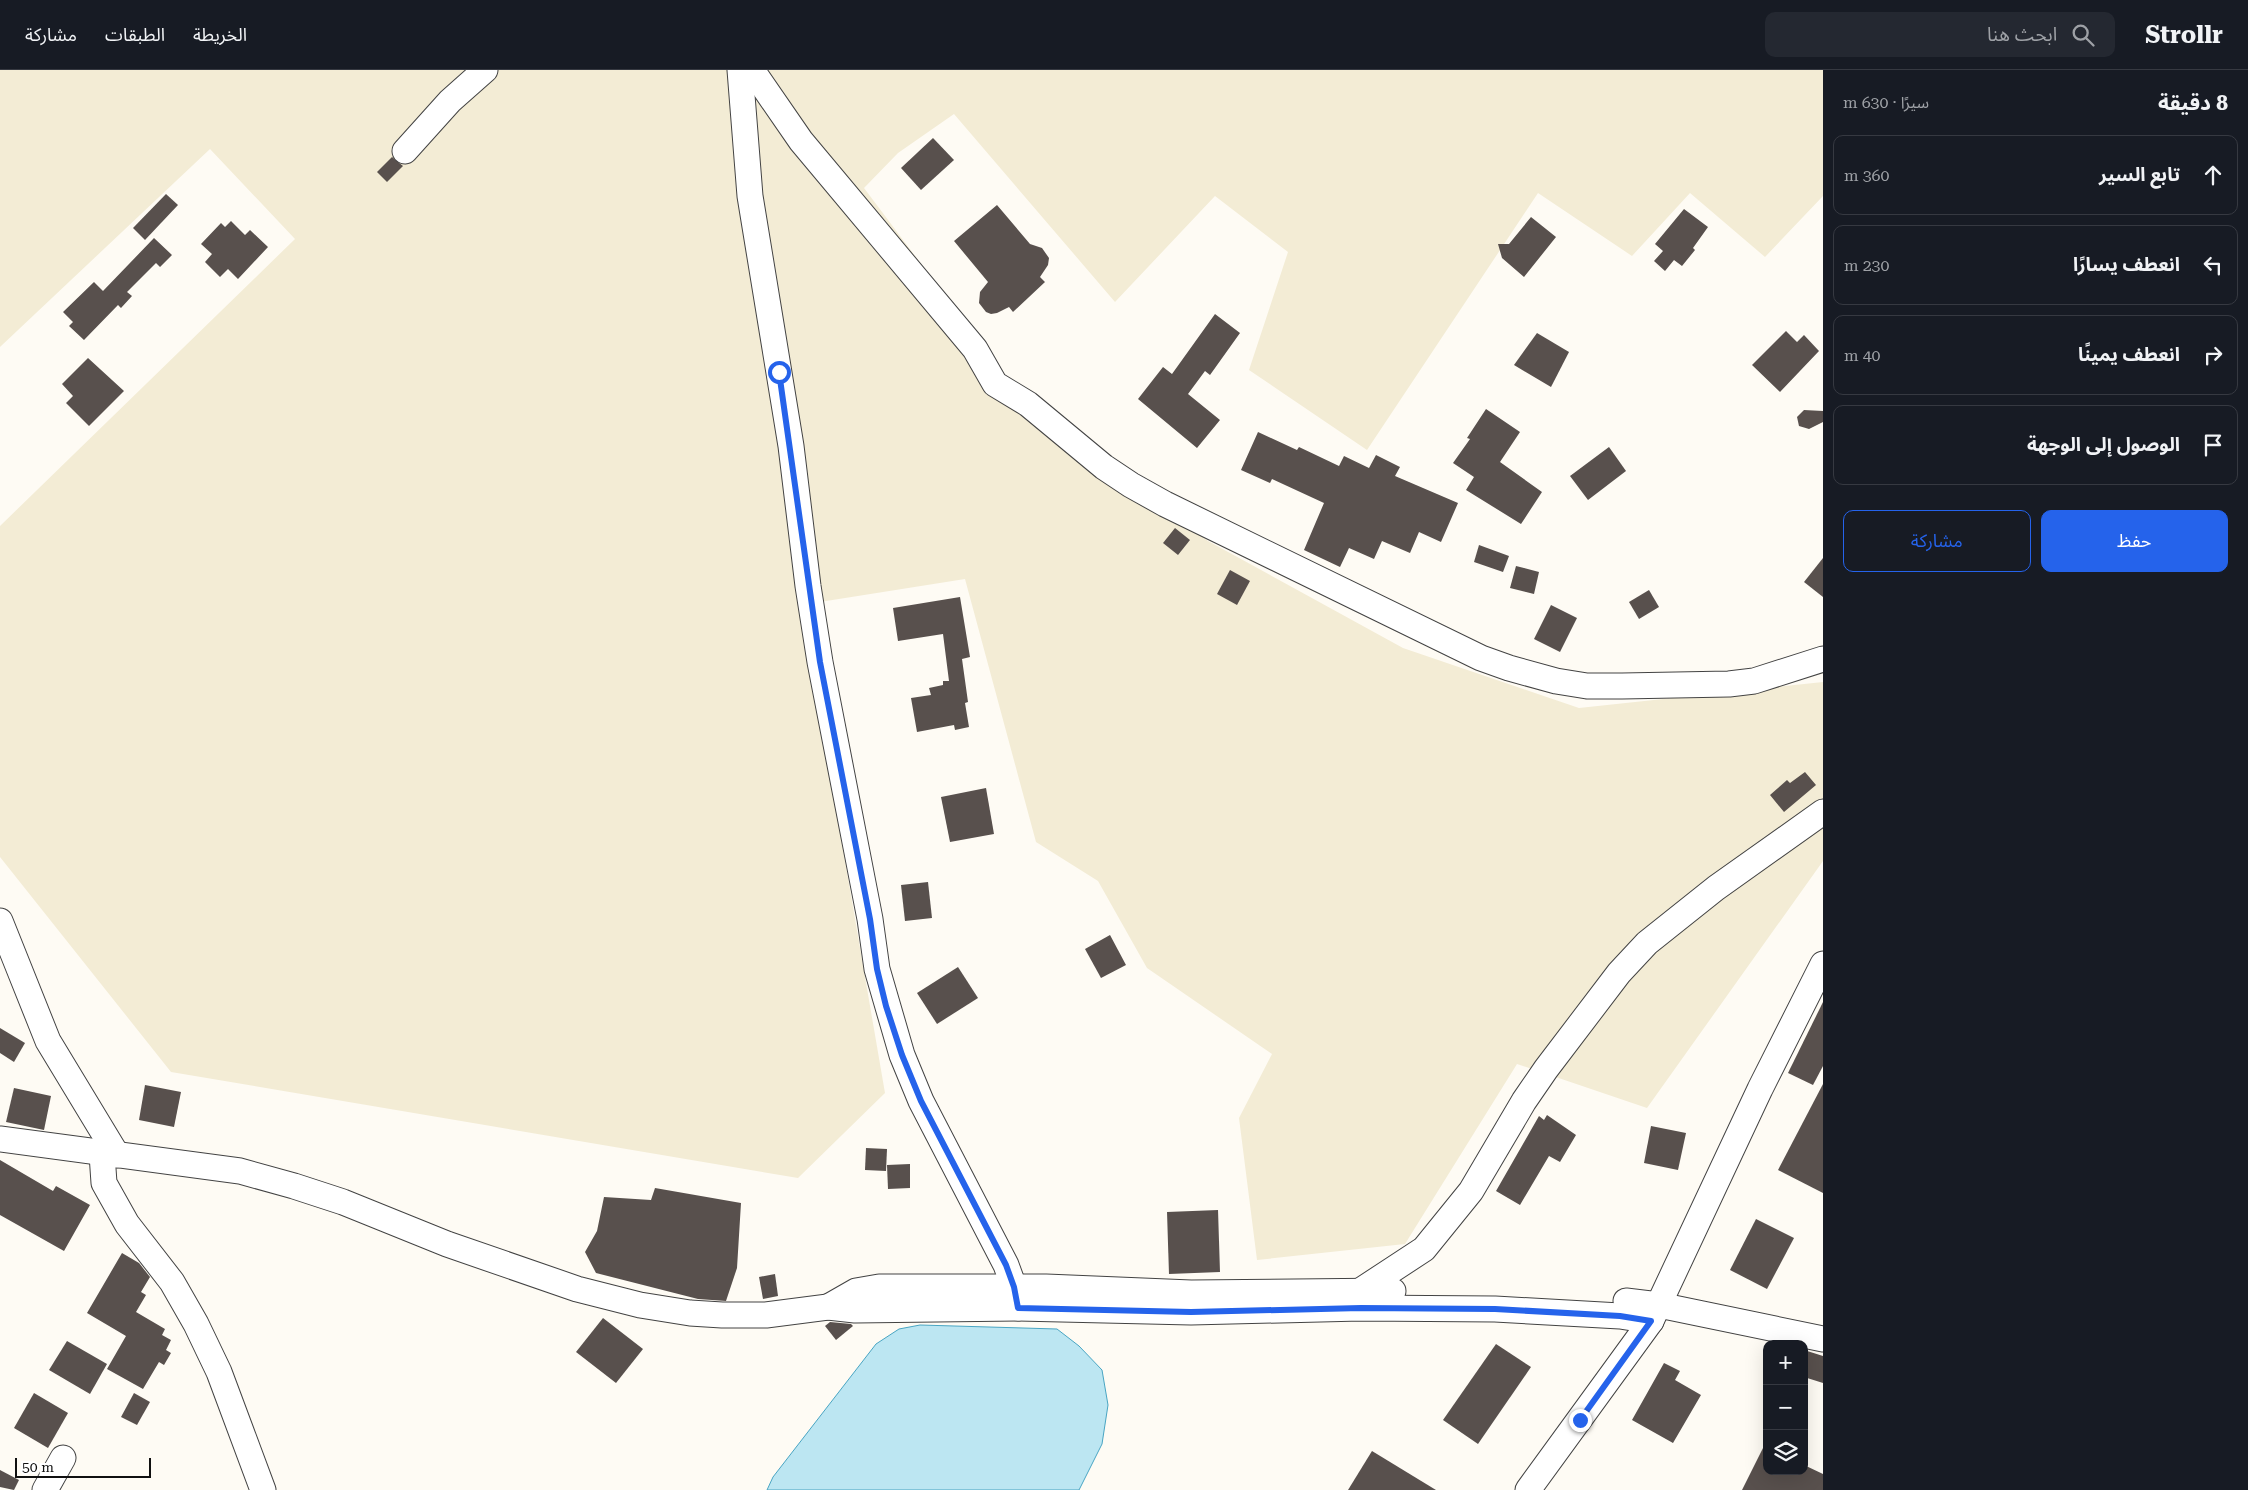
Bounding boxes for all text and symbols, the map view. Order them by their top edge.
search box [1765,12,2115,57]
icon: search [2069,21,2097,49]
text: Strollr [2145,21,2223,49]
text: ابحث هنا [1987,23,2057,46]
text: مشاركة [25,24,77,45]
text: الطبقات [105,24,165,45]
text: الخريطة [193,24,247,45]
text: 8 دقيقة [2158,91,2228,115]
text: سيرًا · 630 m [1843,93,1929,112]
icon: ahead [2199,161,2227,189]
text: تابع السير [2099,163,2180,186]
text: 360 m [1844,166,1890,185]
icon: left [2199,251,2227,279]
text: انعطف يسارًا [2073,253,2180,276]
text: 230 m [1844,256,1890,275]
icon: right [2199,341,2227,369]
text: انعطف يمينًا [2078,343,2180,366]
text: 40 m [1844,346,1881,365]
route start [768,361,791,384]
icon: arrive [2199,431,2227,459]
text: الوصول إلى الوجهة [2027,433,2180,456]
button: مشاركة [1843,510,2031,572]
button: حفظ [2041,510,2228,572]
map controls [1763,1340,1808,1475]
button: + [1763,1340,1808,1385]
button: − [1763,1385,1808,1430]
route end [1569,1409,1592,1432]
button: layers [1763,1430,1808,1475]
scale bar [15,1455,151,1478]
text: 50 m [22,1459,54,1475]

